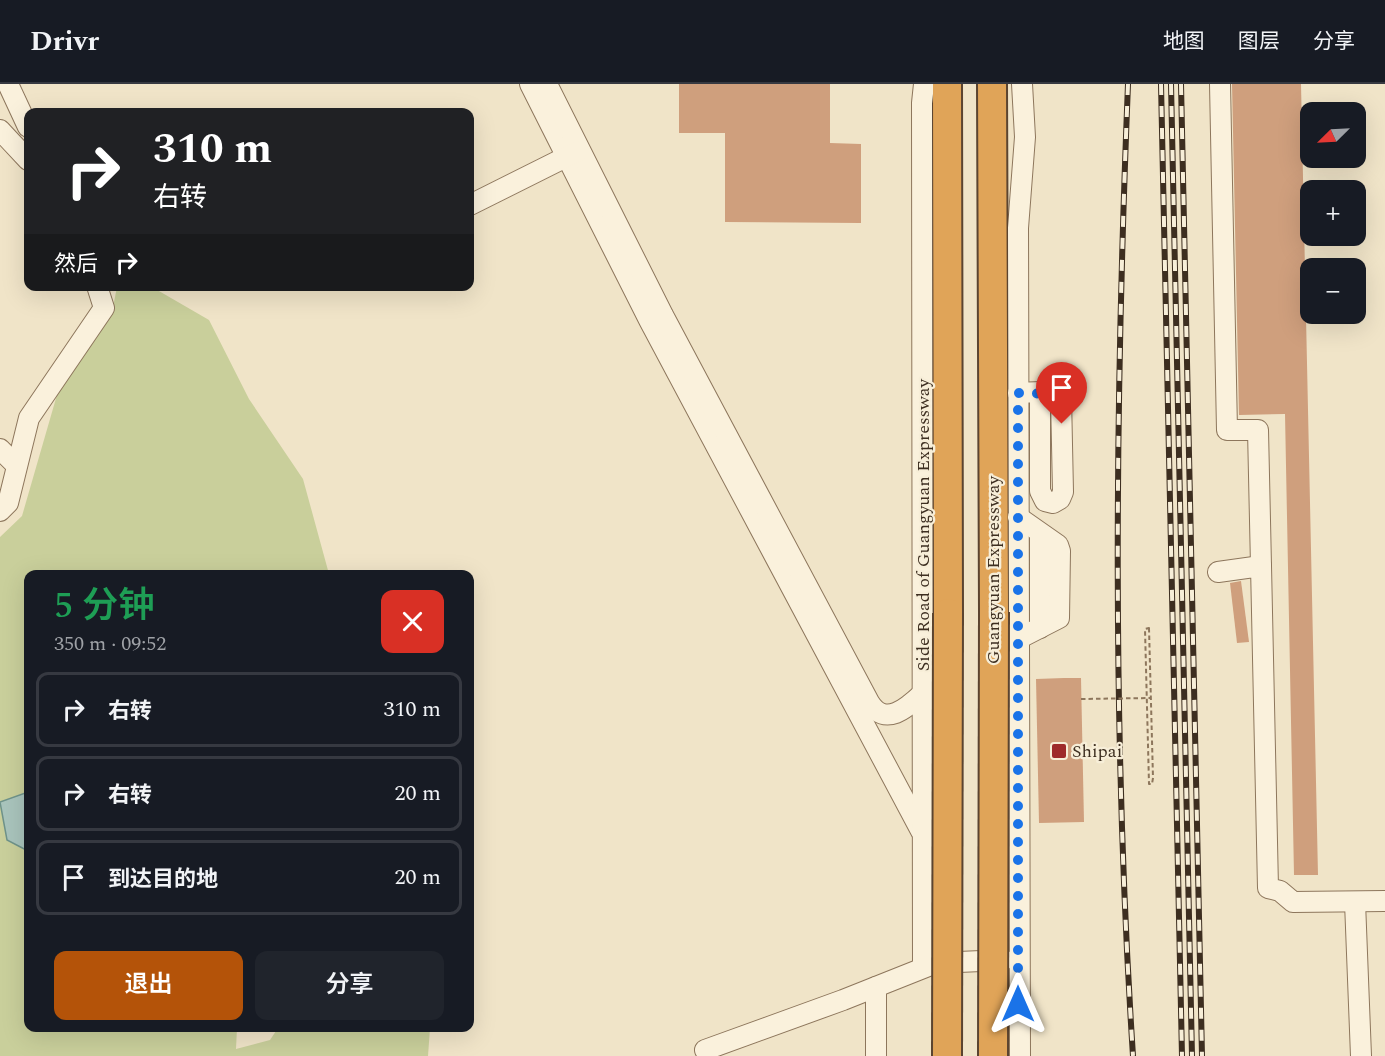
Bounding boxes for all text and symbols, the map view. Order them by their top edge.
text: Drivr [30,20,99,63]
text: 地图 [1163,26,1205,58]
text: 图层 [1238,26,1280,58]
text: 分享 [1313,26,1355,58]
north arrow [1300,102,1366,168]
map controls [1300,102,1366,324]
text: 310 m [153,118,272,181]
icon: right [54,132,132,210]
text: 右转 [153,177,207,219]
button: + [1300,180,1366,246]
icon: right [110,246,143,279]
text: 然后 [54,248,98,281]
button: − [1300,258,1366,324]
pin [1036,362,1087,424]
icon: arrive [1045,371,1078,404]
street label: Side Road of Guangyuan Expressway [910,377,937,671]
street label: Guangyuan Expressway [980,474,1007,664]
text: 5 分钟 [54,579,154,634]
button: close [381,590,444,653]
text: 350 m · 09:52 [54,629,166,659]
icon: right [57,693,90,726]
text: 310 m [384,693,441,726]
text: 右转 [108,695,152,728]
place label: Shipai [1072,738,1122,765]
marker: Shipai [1050,742,1068,760]
icon: right [57,777,90,810]
text: 20 m [395,777,441,810]
text: 右转 [108,779,152,812]
icon: arrive [57,861,90,894]
text: 20 m [395,861,441,894]
text: 到达目的地 [108,863,218,896]
button: 退出 [54,951,243,1020]
button: 分享 [255,951,444,1020]
position arrow [986,972,1050,1036]

